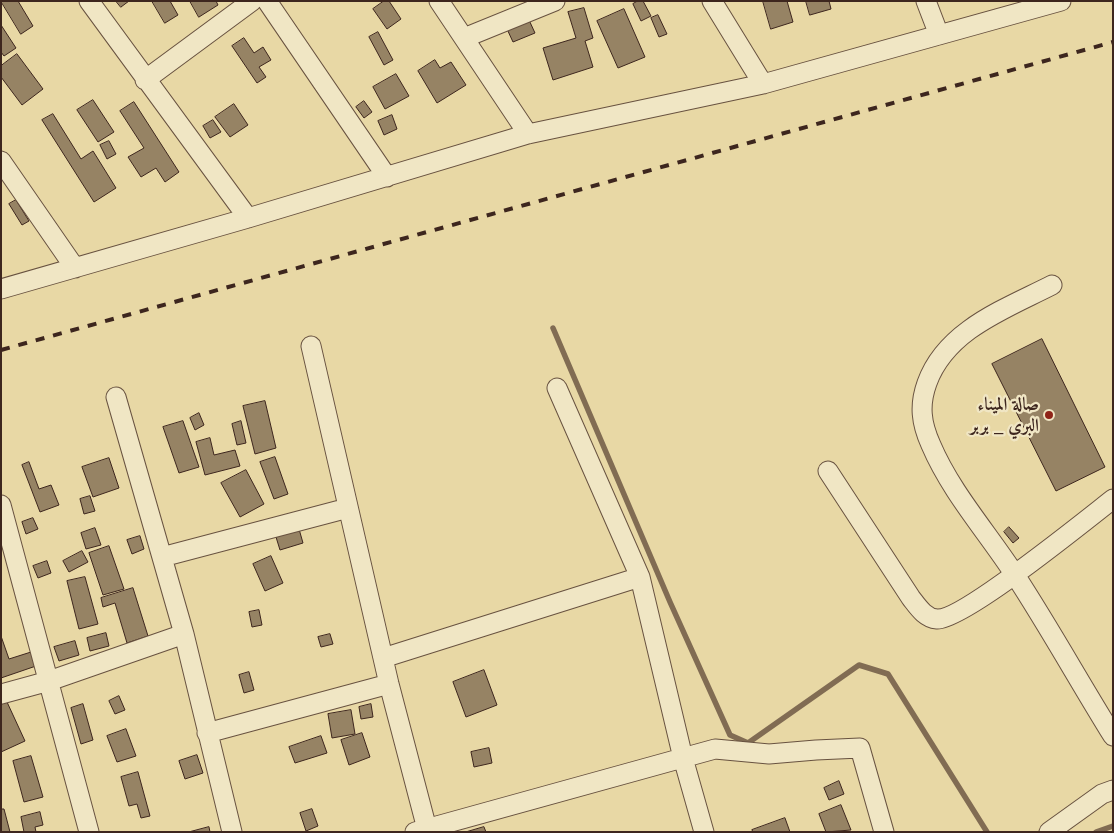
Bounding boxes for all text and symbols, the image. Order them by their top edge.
place label: صالة الميناء البري _ بربر [970,394,1039,436]
marker: صالة الميناء البري _ بربر [1043,409,1055,421]

